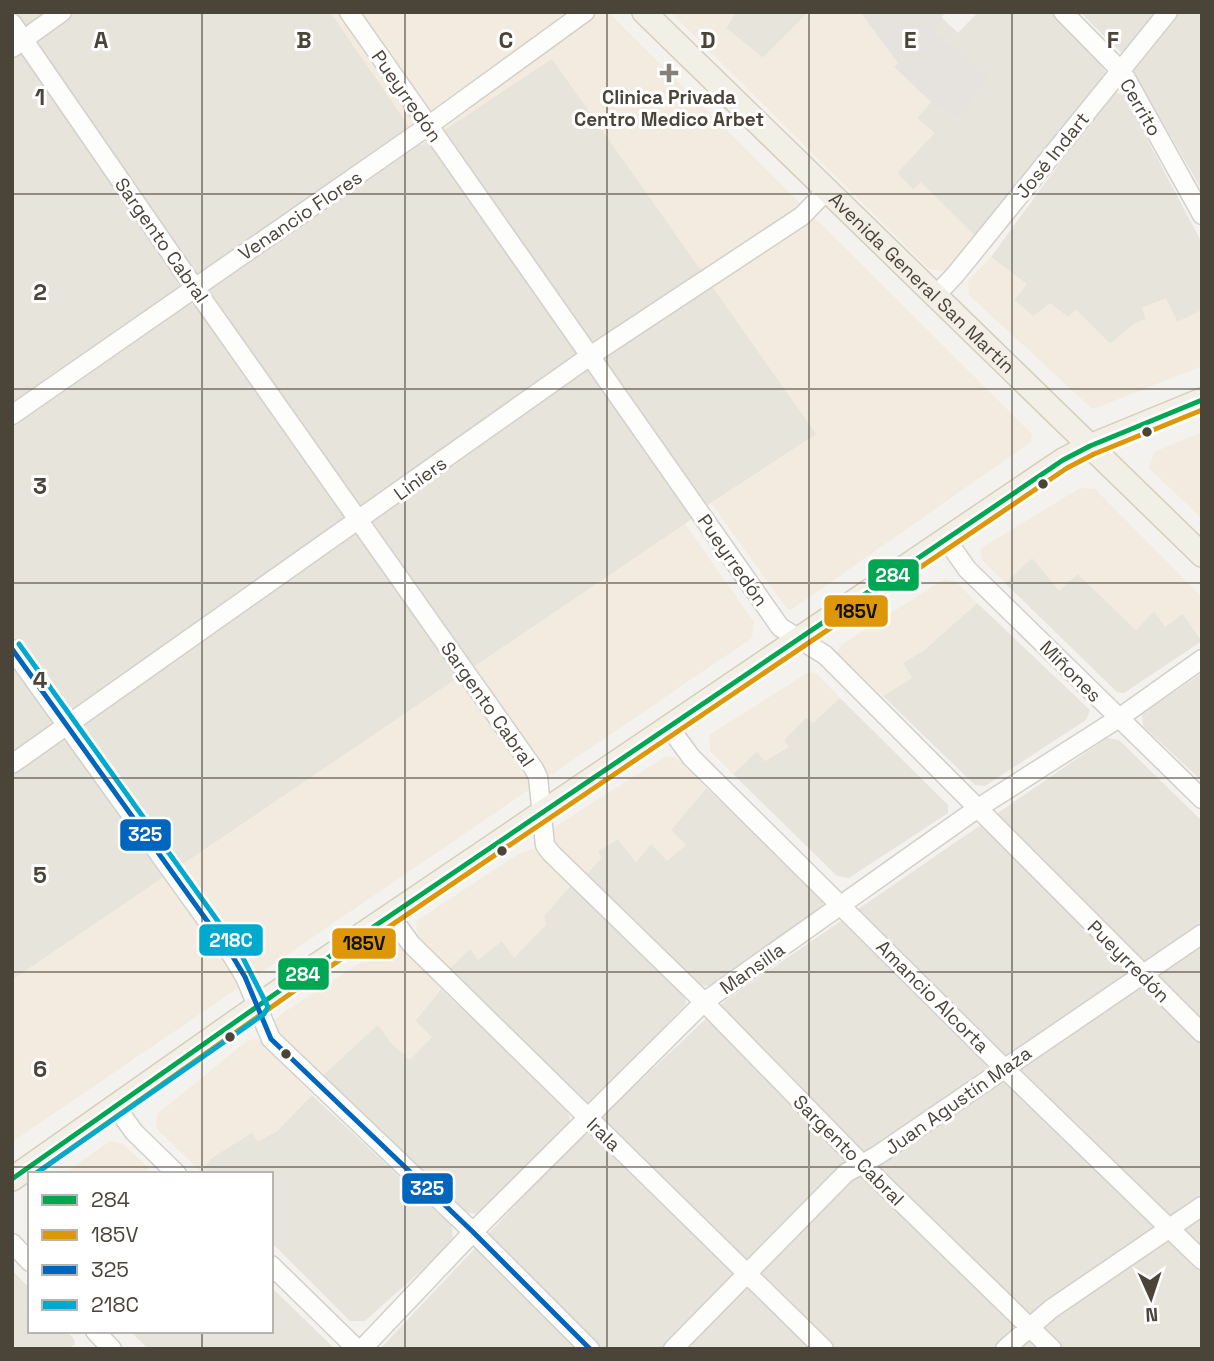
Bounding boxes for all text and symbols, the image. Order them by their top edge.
text: A [94,25,109,55]
text: B [296,25,312,55]
text: C [499,25,513,55]
text: D [700,25,716,55]
text: E [904,25,916,55]
text: F [1107,25,1119,55]
street label: Pueyrredón [366,45,447,147]
marker: Clinica Privada Centro Medico Arbet [659,63,679,83]
street label: Cerrito [1114,74,1167,141]
text: 1 [35,82,45,112]
place label: Clinica Privada Centro Medico Arbet [574,85,764,132]
street label: José Indart [1010,107,1095,204]
street label: Venancio Flores [234,165,367,266]
street label: Sargento Cabral [109,173,214,308]
street label: Avenida General San Martín [823,187,1020,379]
text: 2 [33,277,47,307]
unlabelled marker [1140,425,1154,439]
street label: Liniers [389,451,452,506]
text: 3 [33,471,47,501]
unlabelled marker [1036,477,1050,491]
street label: Pueyrredón [692,509,773,611]
line badge: 284 [867,558,920,592]
text: 284 [876,563,910,588]
line badge: 185V [823,594,889,628]
text: 185V [834,599,878,624]
street label: Miñones [1034,635,1107,708]
street label: Sargento Cabral [435,637,540,772]
text: 4 [33,665,48,695]
line badge: 325 [119,818,172,852]
text: 325 [128,822,162,847]
unlabelled marker [495,844,509,858]
text: 5 [33,860,47,890]
street label: Pueyrredón [1082,915,1175,1008]
line badge: 218C [198,923,264,957]
line badge: 185V [331,927,397,960]
text: 218C [209,928,253,953]
text: 185V [342,931,386,956]
street label: Amancio Alcorta [871,935,994,1058]
street label: Mansilla [715,937,790,1000]
line badge: 284 [277,957,330,991]
text: 284 [286,962,320,987]
unlabelled marker [223,1030,237,1044]
street label: Juan Agustín Maza [880,1040,1036,1160]
unlabelled marker [279,1047,293,1061]
text: 6 [33,1054,47,1084]
street label: Sargento Cabral [788,1090,909,1211]
street label: Irala [581,1112,626,1157]
legend [28,1172,273,1333]
line badge: 325 [401,1172,454,1205]
text: 325 [410,1176,444,1201]
text: 284 [91,1186,130,1213]
text: 185V [91,1221,138,1248]
text: 325 [91,1256,129,1283]
north arrow [1116,1263,1186,1333]
text: 218C [91,1291,139,1318]
text: N [1145,1302,1159,1327]

